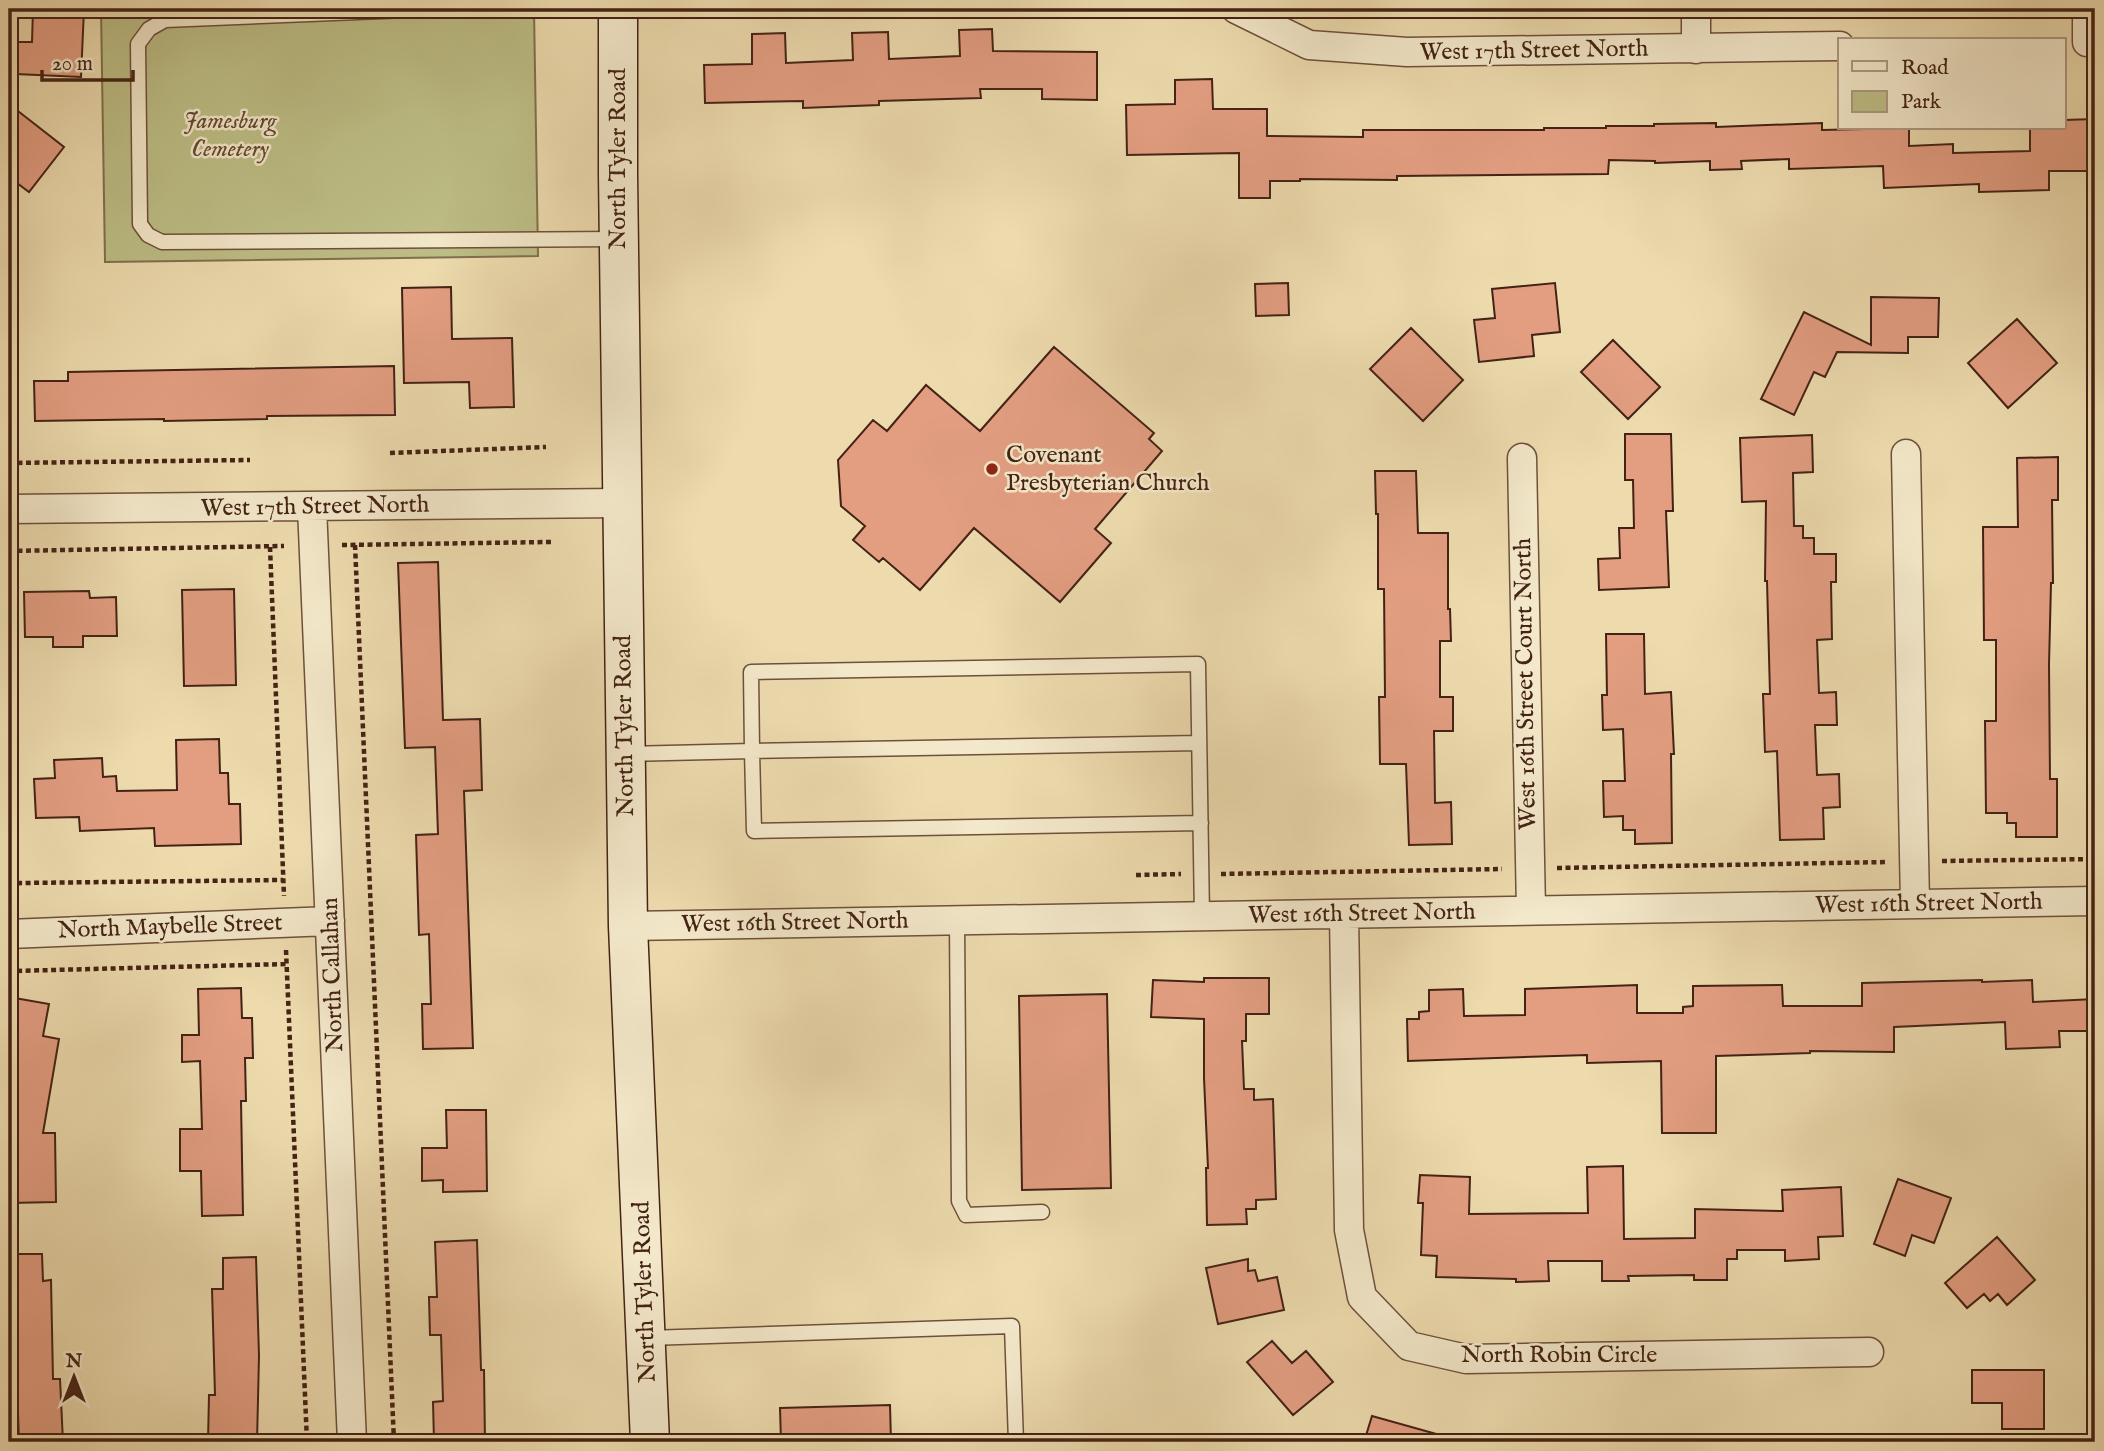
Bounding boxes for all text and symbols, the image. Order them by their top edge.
street label: West 17th Street North [1419,34,1649,68]
scale bar [42,38,133,82]
legend [1838,38,2066,130]
text: 20 m [52,51,93,78]
text: Road [1901,55,1949,82]
street label: North Tyler Road [603,68,634,250]
text: Park [1901,89,1942,116]
park label: Jamesburg Cemetery [184,106,277,165]
place label: Covenant Presbyterian Church [1006,440,1210,499]
marker: Covenant Presbyterian Church [984,461,1000,477]
street label: West 17th Street North [200,490,430,524]
street label: West 16th Street Court North [1508,537,1544,830]
street label: North Tyler Road [608,635,642,817]
street label: West 16th Street North [1815,887,2043,921]
street label: North Callahan [315,897,351,1053]
street label: West 16th Street North [1248,897,1476,931]
street label: West 16th Street North [681,906,909,940]
street label: North Maybelle Street [57,908,283,946]
street label: North Tyler Road [626,1200,664,1383]
street label: North Robin Circle [1461,1340,1657,1371]
north arrow [38,1342,108,1412]
text: N [65,1350,83,1374]

